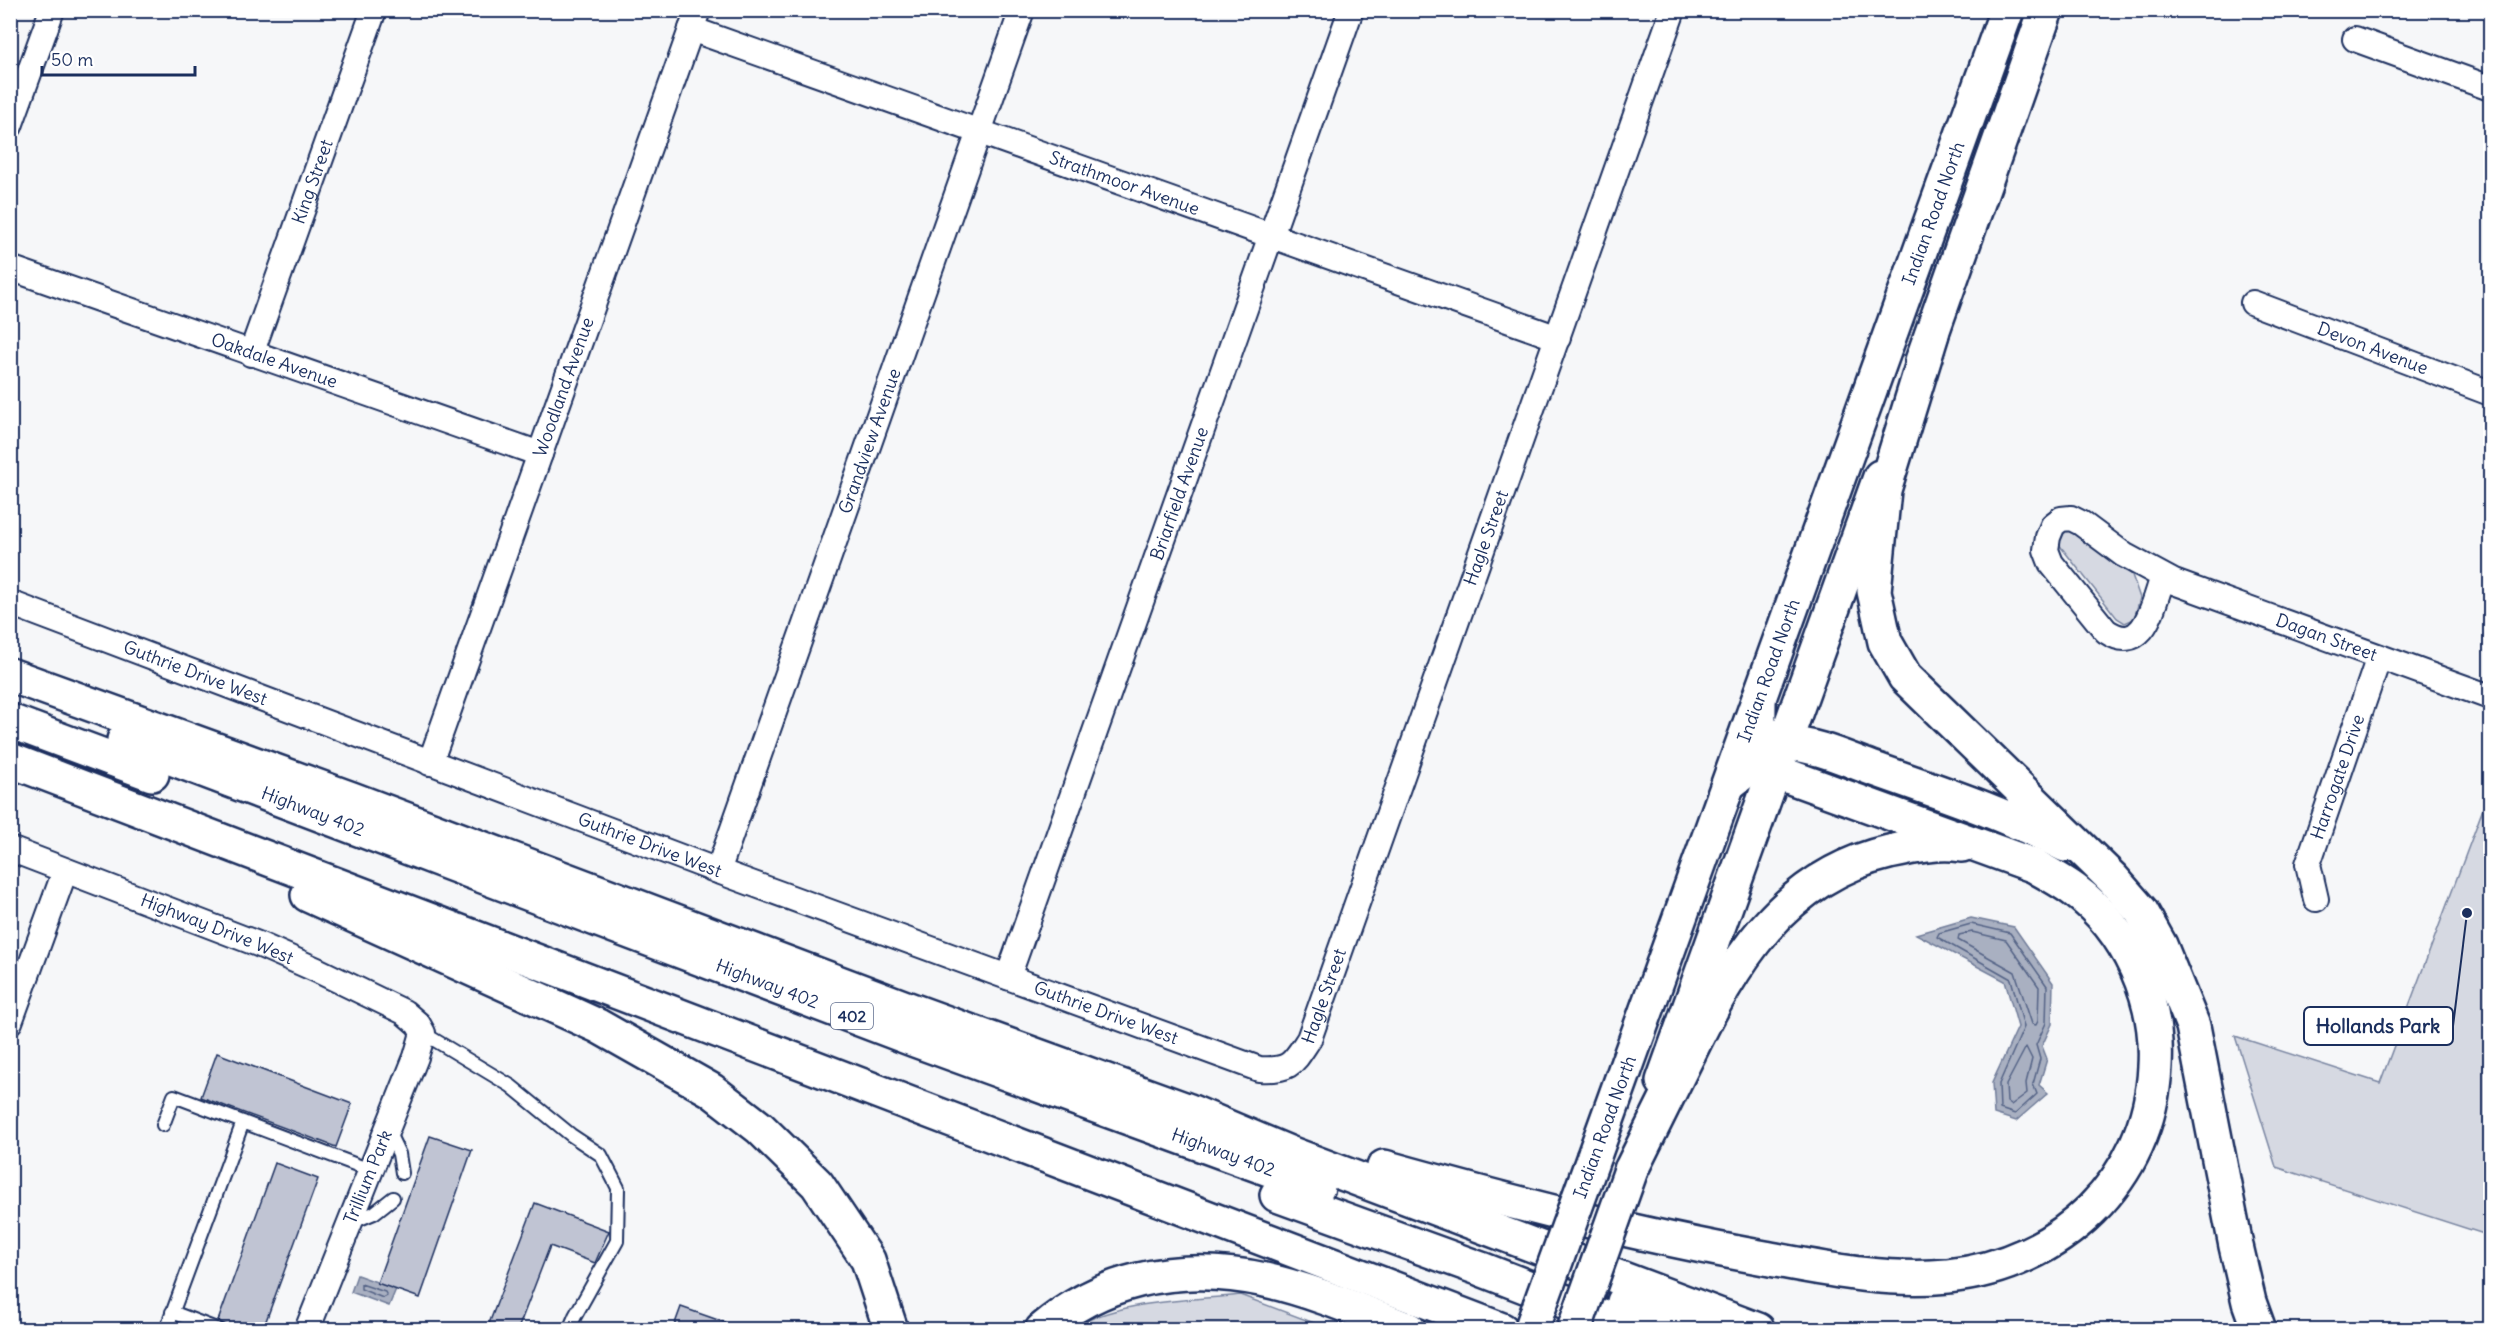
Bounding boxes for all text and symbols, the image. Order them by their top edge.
scale bar [42,39,195,77]
text: 50 m [51,48,93,71]
street label: King Street [286,136,338,227]
street label: Indian Road North [1897,138,1970,288]
street label: Strathmoor Avenue [1046,146,1203,220]
street label: Woodland Avenue [528,314,599,460]
street label: Devon Avenue [2314,317,2431,379]
street label: Oakdale Avenue [208,327,341,393]
street label: Grandview Avenue [833,365,906,517]
street label: Briarfield Avenue [1145,424,1213,563]
street label: Hagle Street [1458,487,1513,588]
street label: Indian Road North [1732,596,1805,745]
street label: Dagan Street [2273,608,2380,666]
street label: Guthrie Drive West [120,635,270,710]
street label: Harrogate Drive [2305,711,2369,842]
street label: Highway 402 [258,781,368,841]
street label: Guthrie Drive West [575,807,725,882]
street label: Highway Drive West [137,888,297,969]
street label: Hagle Street [1296,945,1351,1047]
street label: Highway 402 [713,954,822,1014]
street label: Guthrie Drive West [1031,976,1181,1049]
road number: 402 [831,1003,873,1029]
callout: Hollands Park [2304,1007,2453,1045]
text: Hollands Park [2316,1013,2440,1038]
street label: Indian Road North [1568,1052,1641,1201]
street label: Highway 402 [1169,1123,1278,1181]
street label: Trillium Park [338,1126,397,1227]

